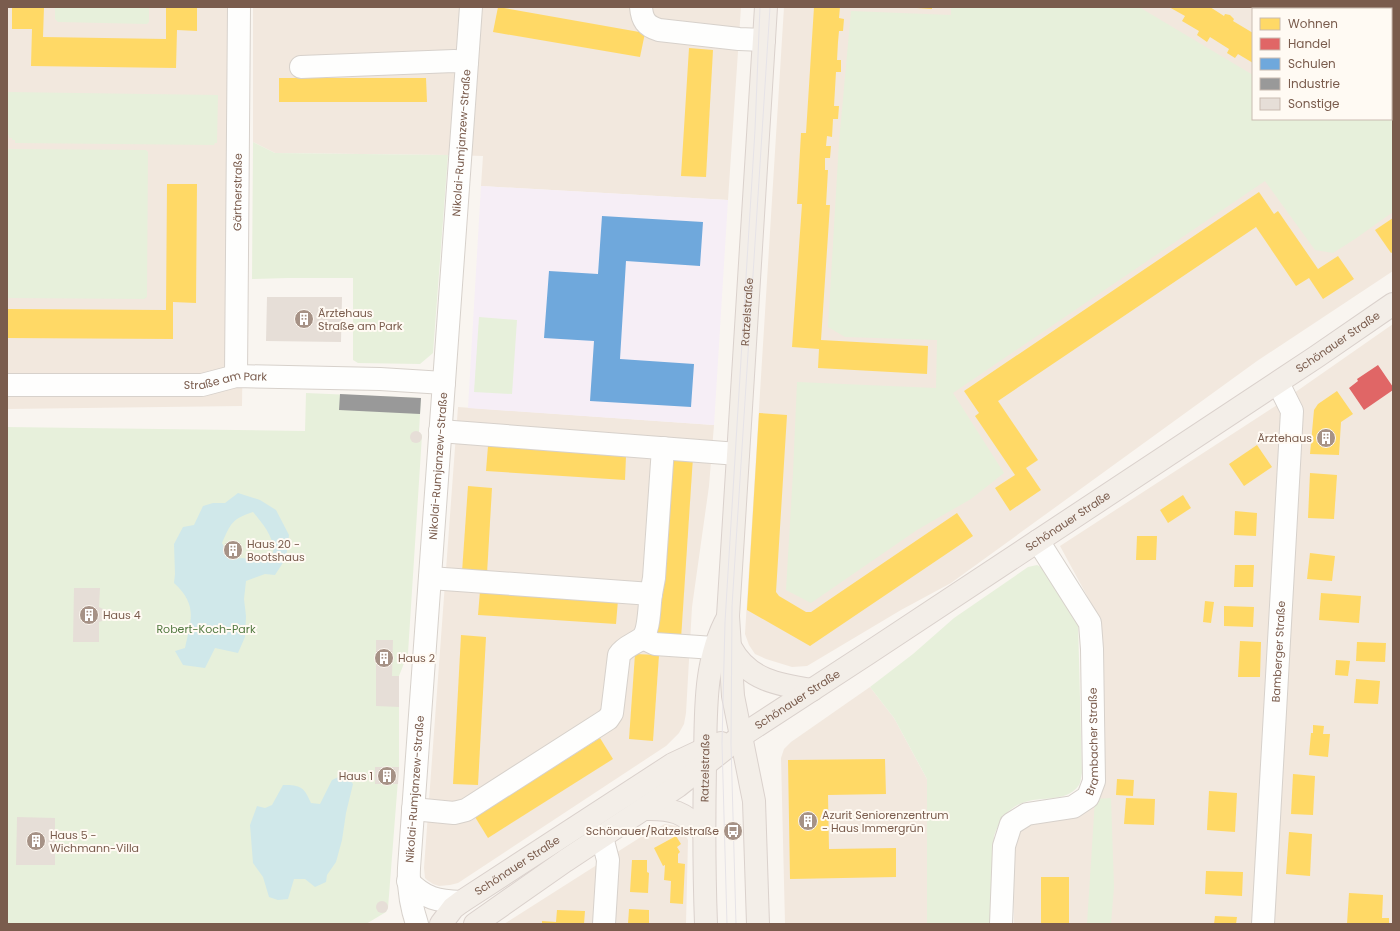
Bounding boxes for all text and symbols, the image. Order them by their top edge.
legend [1252,8,1392,120]
text: Wohnen [1288,15,1338,32]
text: Handel [1288,35,1331,52]
text: Schulen [1288,55,1336,72]
street label: Nikolai-Rumjanzew-Straße [448,68,475,217]
text: Industrie [1288,75,1340,92]
text: Sonstige [1288,95,1340,112]
street label: Gärtnerstraße [229,153,246,231]
street label: Ratzelstraße [737,277,757,347]
place label: Ärztehaus Straße am Park [318,305,403,334]
street label: Schönauer Straße [1292,307,1383,376]
building icon: Ärztehaus Straße am Park [293,308,315,330]
street label: Straße am Park [184,367,268,394]
street label: Nikolai-Rumjanzew-Straße [425,392,451,540]
building icon: Ärztehaus [1315,427,1337,449]
place label: Ärztehaus [1257,430,1312,446]
street label: Schönauer Straße [1022,487,1114,555]
place label: Haus 20 - Bootshaus [247,536,305,565]
building icon: Haus 20 - Bootshaus [222,539,244,561]
street label: Bamberger Straße [1268,600,1289,703]
building icon: Haus 4 [78,604,100,626]
place label: Haus 4 [103,607,141,623]
park label: Robert-Koch-Park [156,621,256,637]
building icon: Haus 2 [373,647,395,669]
place label: Haus 2 [398,650,435,666]
street label: Schönauer Straße [751,666,843,733]
street label: Brambacher Straße [1081,687,1103,798]
street label: Nikolai-Rumjanzew-Straße [401,715,428,863]
street label: Ratzelstraße [696,734,713,802]
building icon: Haus 1 [376,765,398,787]
place label: Haus 1 [339,768,373,784]
place label: Azurit Seniorenzentrum - Haus Immergrün [822,807,949,836]
building icon: Azurit Seniorenzentrum - Haus Immergrün [797,810,819,832]
bus stop icon: Schönauer/Ratzelstraße [722,820,744,842]
place label: Schönauer/Ratzelstraße [586,823,719,839]
place label: Haus 5 - Wichmann-Villa [50,827,139,856]
building icon: Haus 5 - Wichmann-Villa [25,830,47,852]
street label: Schönauer Straße [471,832,563,899]

